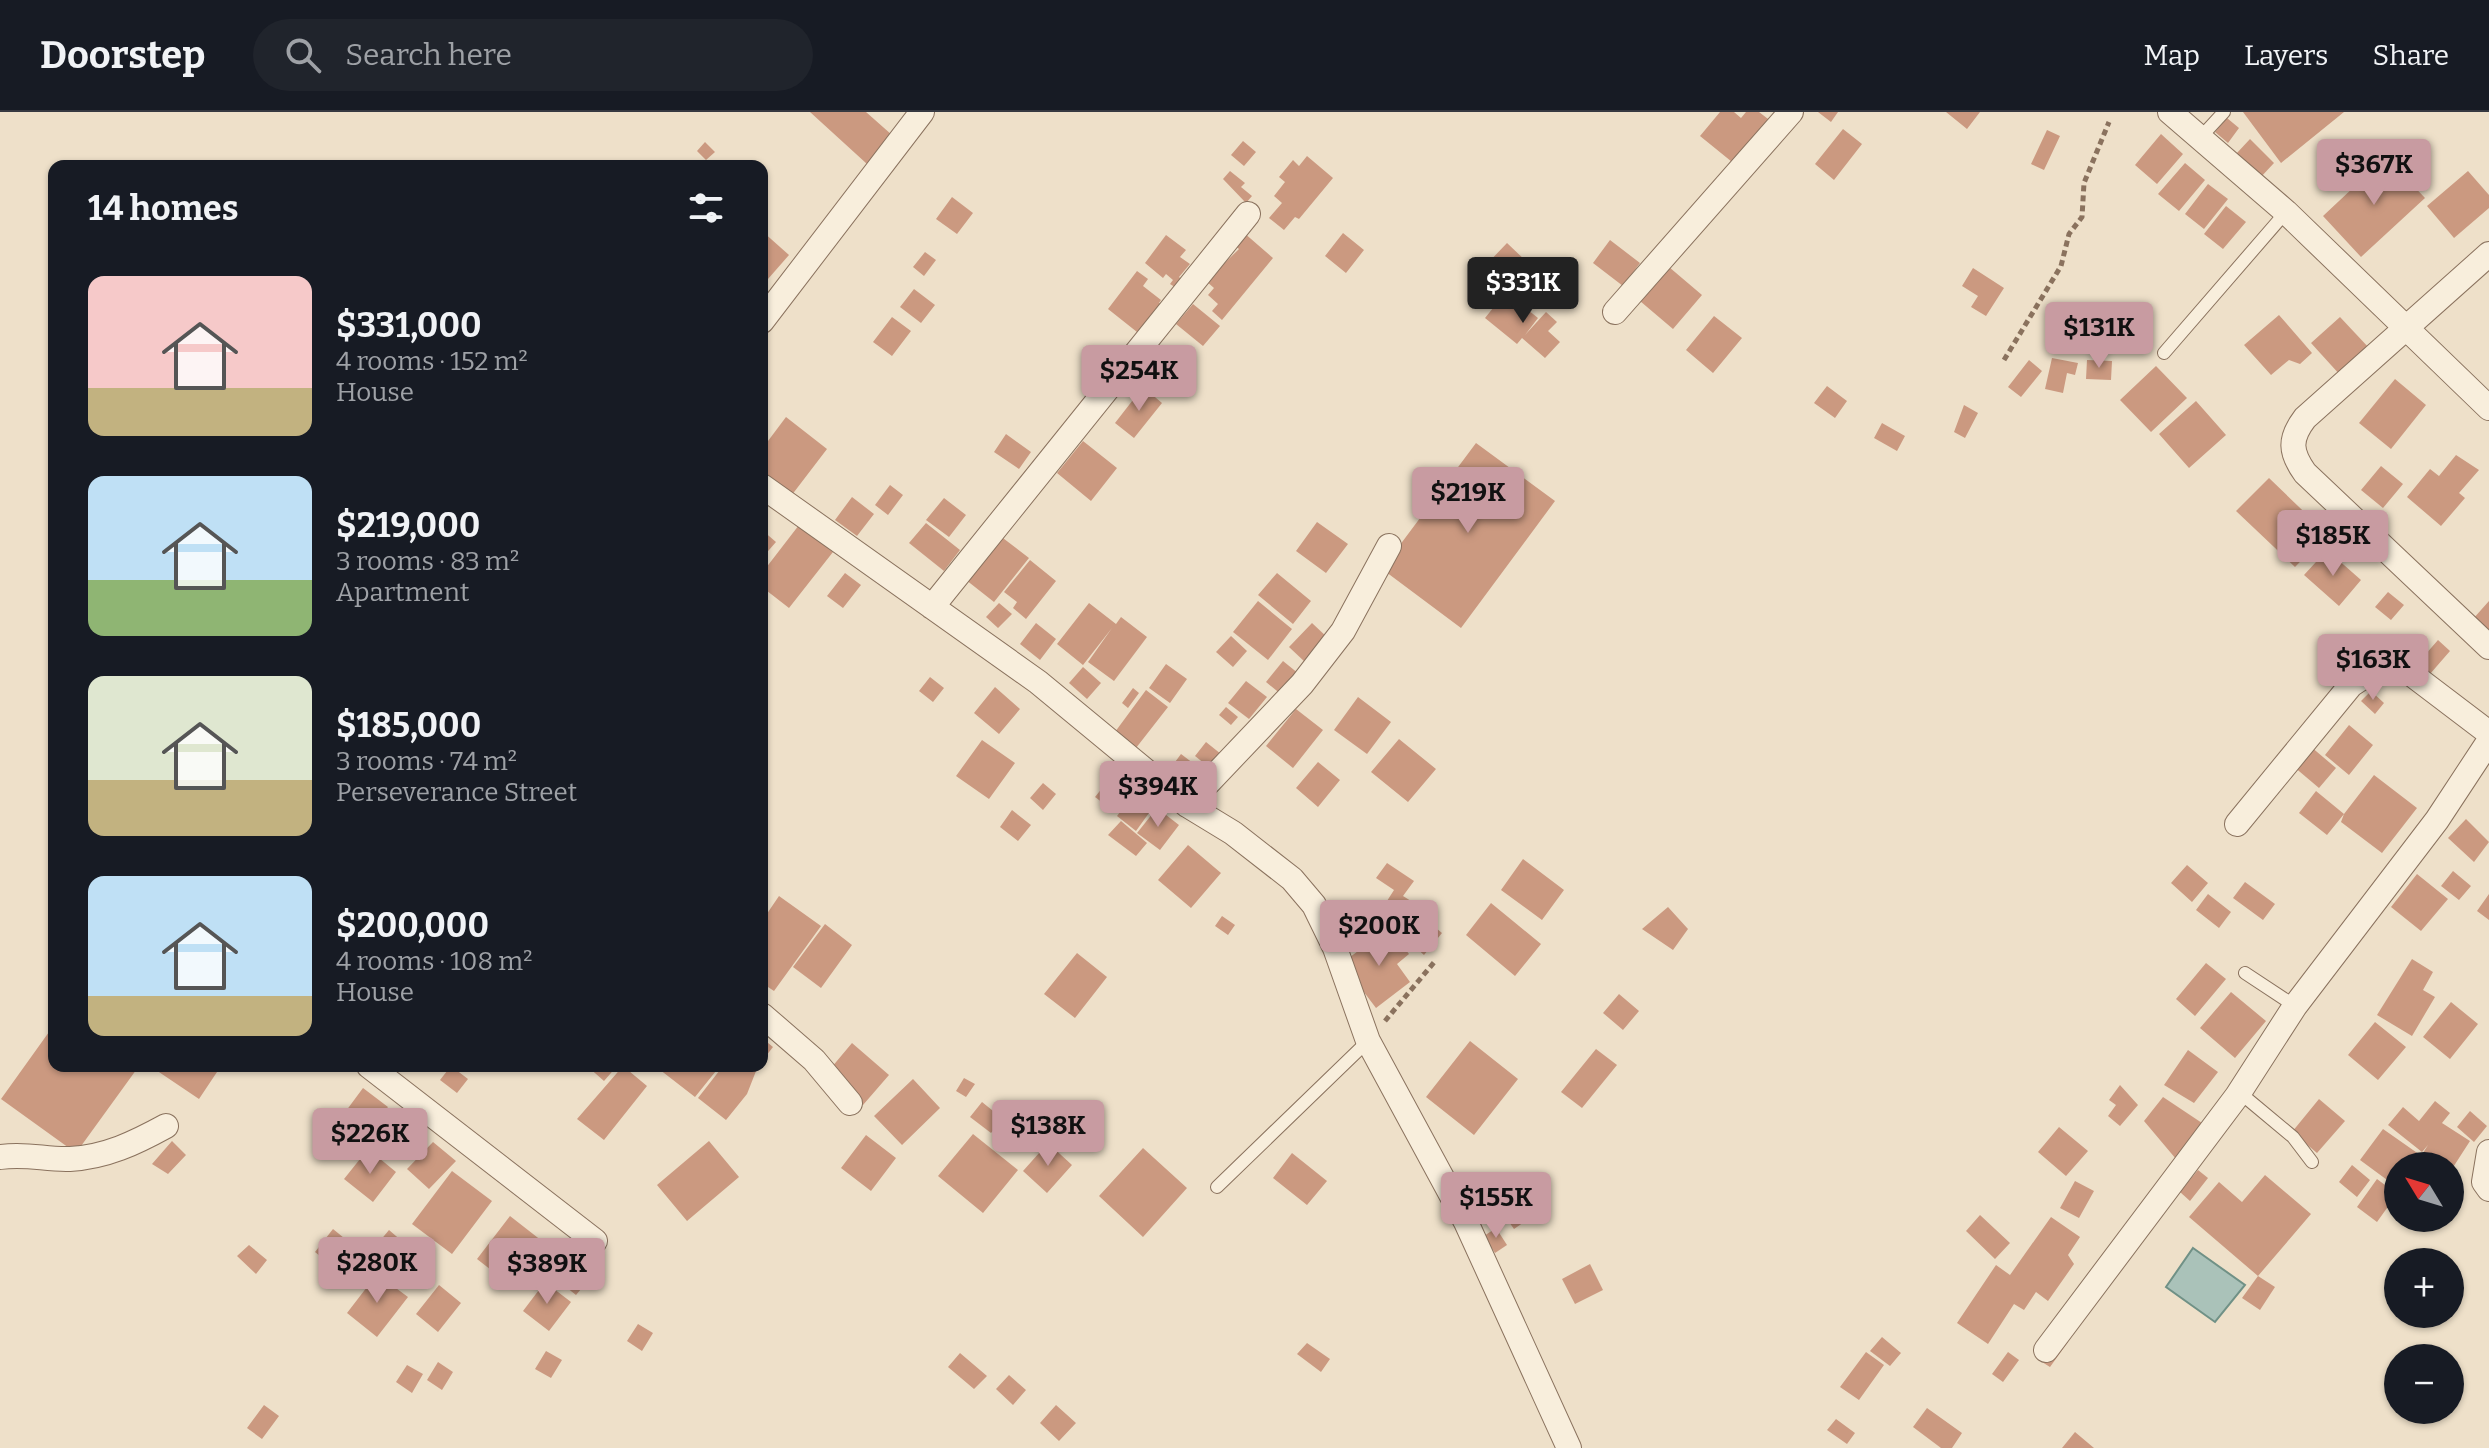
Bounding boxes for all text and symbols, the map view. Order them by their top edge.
search box [253,19,813,91]
text: Doorstep [40,32,205,78]
icon: search [281,33,325,77]
text: Search here [345,37,512,73]
text: Map [2143,39,2200,72]
text: Layers [2244,39,2328,72]
text: Share [2372,39,2449,72]
pin: $367K [2318,139,2430,207]
text: $367K [2335,149,2413,180]
icon: filters [684,186,728,230]
text: 14 homes [88,188,239,229]
pin: $331K [1467,257,1579,325]
text: $331K [1485,267,1561,298]
pin: $131K [2043,302,2155,370]
text: $331,000 [336,305,482,346]
icon: home [152,308,248,404]
text: $131K [2063,312,2135,343]
pin: $254K [1083,345,1195,413]
text: 4 rooms · 152 m² [336,346,528,377]
text: $254K [1099,355,1179,386]
text: House [336,377,414,408]
pin: $219K [1412,467,1524,535]
text: $219K [1430,477,1506,508]
text: $219,000 [336,505,480,546]
icon: home [152,508,248,604]
pin: $185K [2277,510,2389,578]
text: $185K [2295,520,2371,551]
text: 3 rooms · 83 m² [336,546,519,577]
text: Apartment [336,577,469,608]
pin: $163K [2317,634,2429,702]
text: $163K [2335,644,2411,675]
text: $185,000 [336,705,481,746]
icon: home [152,708,248,804]
text: 3 rooms · 74 m² [336,746,517,777]
pin: $394K [1102,761,1214,829]
text: $394K [1118,771,1198,802]
text: Perseverance Street [336,777,577,808]
pin: $200K [1323,900,1435,968]
text: $200,000 [336,905,489,946]
icon: home [152,908,248,1004]
text: $200K [1338,910,1420,941]
text: 4 rooms · 108 m² [336,946,532,977]
text: House [336,977,414,1008]
pin: $138K [992,1100,1104,1168]
pin: $226K [314,1108,426,1176]
text: $138K [1010,1110,1086,1141]
text: $226K [330,1118,410,1149]
north arrow [2384,1152,2464,1232]
map controls [2384,1152,2464,1424]
pin: $155K [1440,1172,1552,1240]
text: $155K [1459,1182,1533,1213]
pin: $280K [321,1237,433,1305]
pin: $389K [491,1238,603,1306]
text: $280K [336,1247,418,1278]
text: $389K [507,1248,587,1279]
button: + [2384,1248,2464,1328]
button: − [2384,1344,2464,1424]

